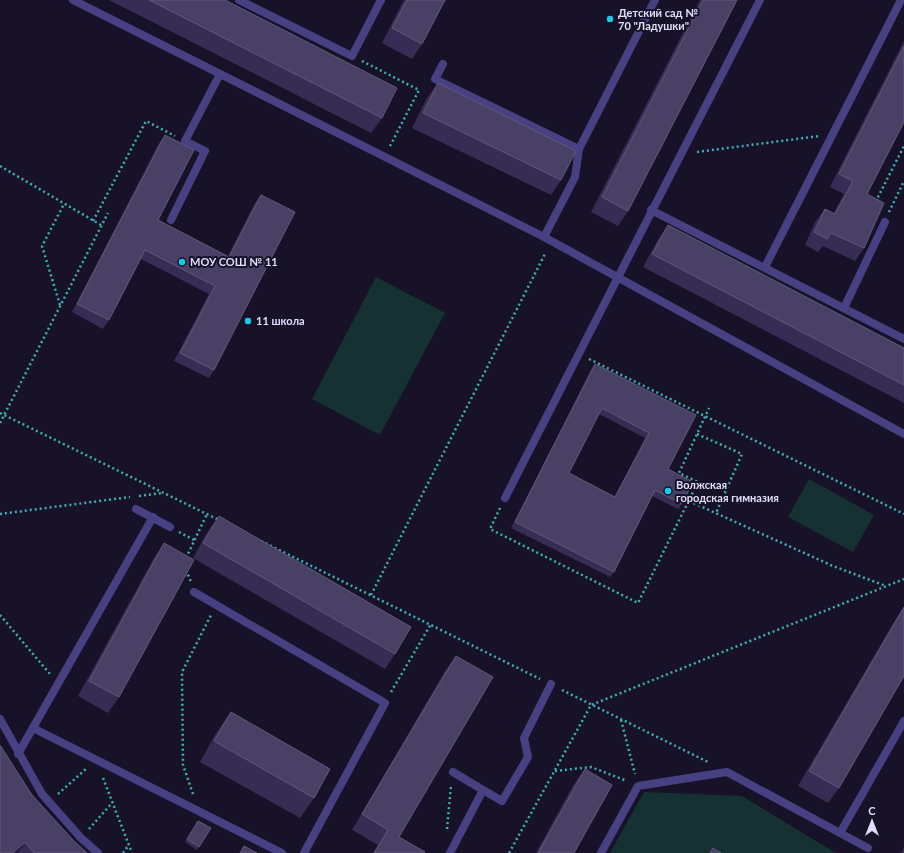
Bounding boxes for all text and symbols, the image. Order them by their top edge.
place label: Детский сад № 70 "Ладушки" [618,6,698,32]
marker: Детский сад № 70 "Ладушки" [605,14,615,24]
place label: МОУ СОШ № 11 [190,255,278,268]
marker: МОУ СОШ № 11 [177,257,187,267]
place label: 11 школа [256,314,305,327]
marker: 11 школа [243,316,253,326]
place label: Волжская городская гимназия [676,478,779,504]
marker: Волжская городская гимназия [663,486,673,496]
north arrow [852,801,892,841]
text: С [868,804,876,817]

